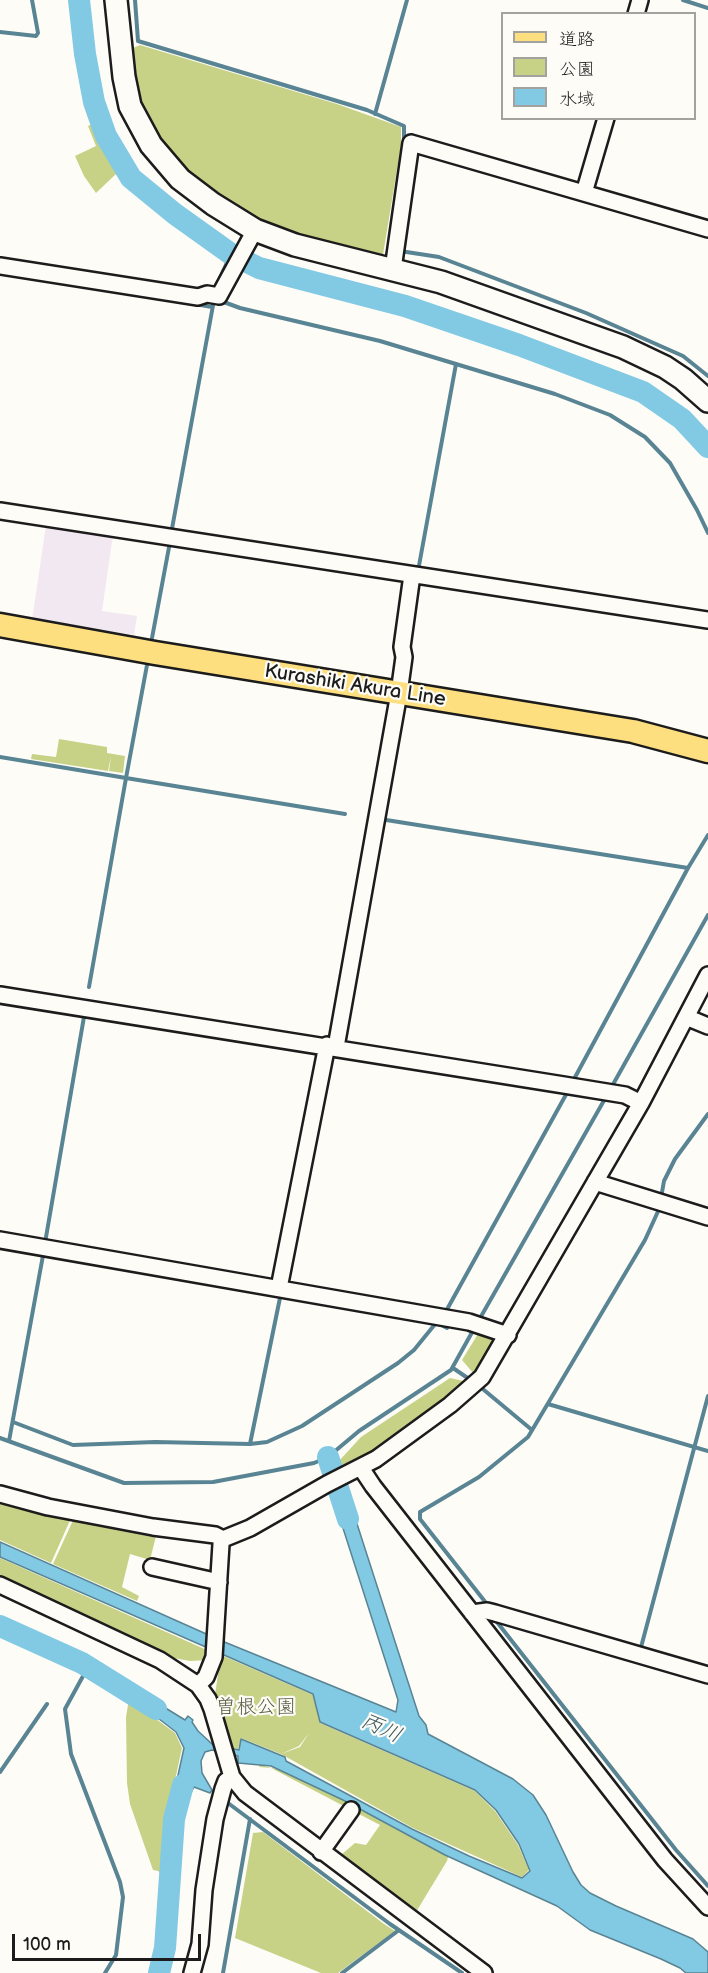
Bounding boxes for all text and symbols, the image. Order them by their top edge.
legend [501,12,696,120]
text: 道路 [559,29,595,50]
text: 公園 [559,59,595,80]
text: 水域 [559,89,595,110]
street label: Kurashiki Akura Line [263,660,447,712]
park label: 曽根公園 [216,1696,296,1720]
water label: 丙川 [357,1709,405,1749]
scale bar [15,1922,204,1960]
text: 100 m [23,1934,71,1955]

